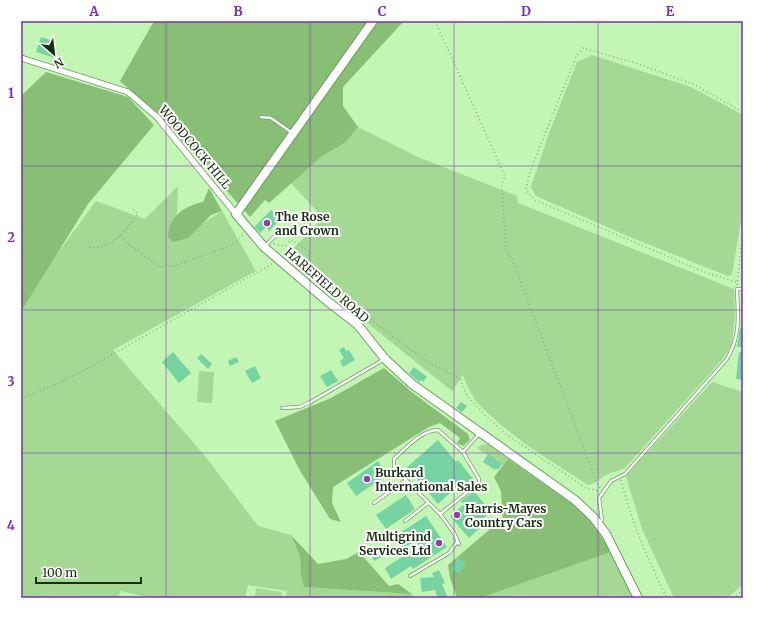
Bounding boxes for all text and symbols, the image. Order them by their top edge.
text: A [88,3,99,20]
text: B [233,3,243,20]
text: C [378,3,387,20]
text: D [521,3,531,20]
text: E [666,3,675,20]
north arrow [34,34,74,74]
text: N [51,55,66,71]
text: 1 [8,85,14,102]
street label: WOODCOCK HILL [155,102,235,192]
place label: The Rose and Crown [275,209,339,238]
marker: The Rose and Crown [262,218,272,228]
text: 2 [7,229,15,246]
street label: HAREFIELD ROAD [282,244,372,326]
text: 3 [7,373,15,390]
place label: Burkard International Sales [375,465,487,494]
marker: Burkard International Sales [362,474,372,484]
place label: Harris-Mayes Country Cars [465,501,546,530]
marker: Harris-Mayes Country Cars [452,510,462,520]
text: 4 [7,517,16,534]
place label: Multigrind Services Ltd [359,529,432,558]
marker: Multigrind Services Ltd [434,538,444,548]
scale bar [36,559,141,585]
text: 100 m [42,565,77,580]

